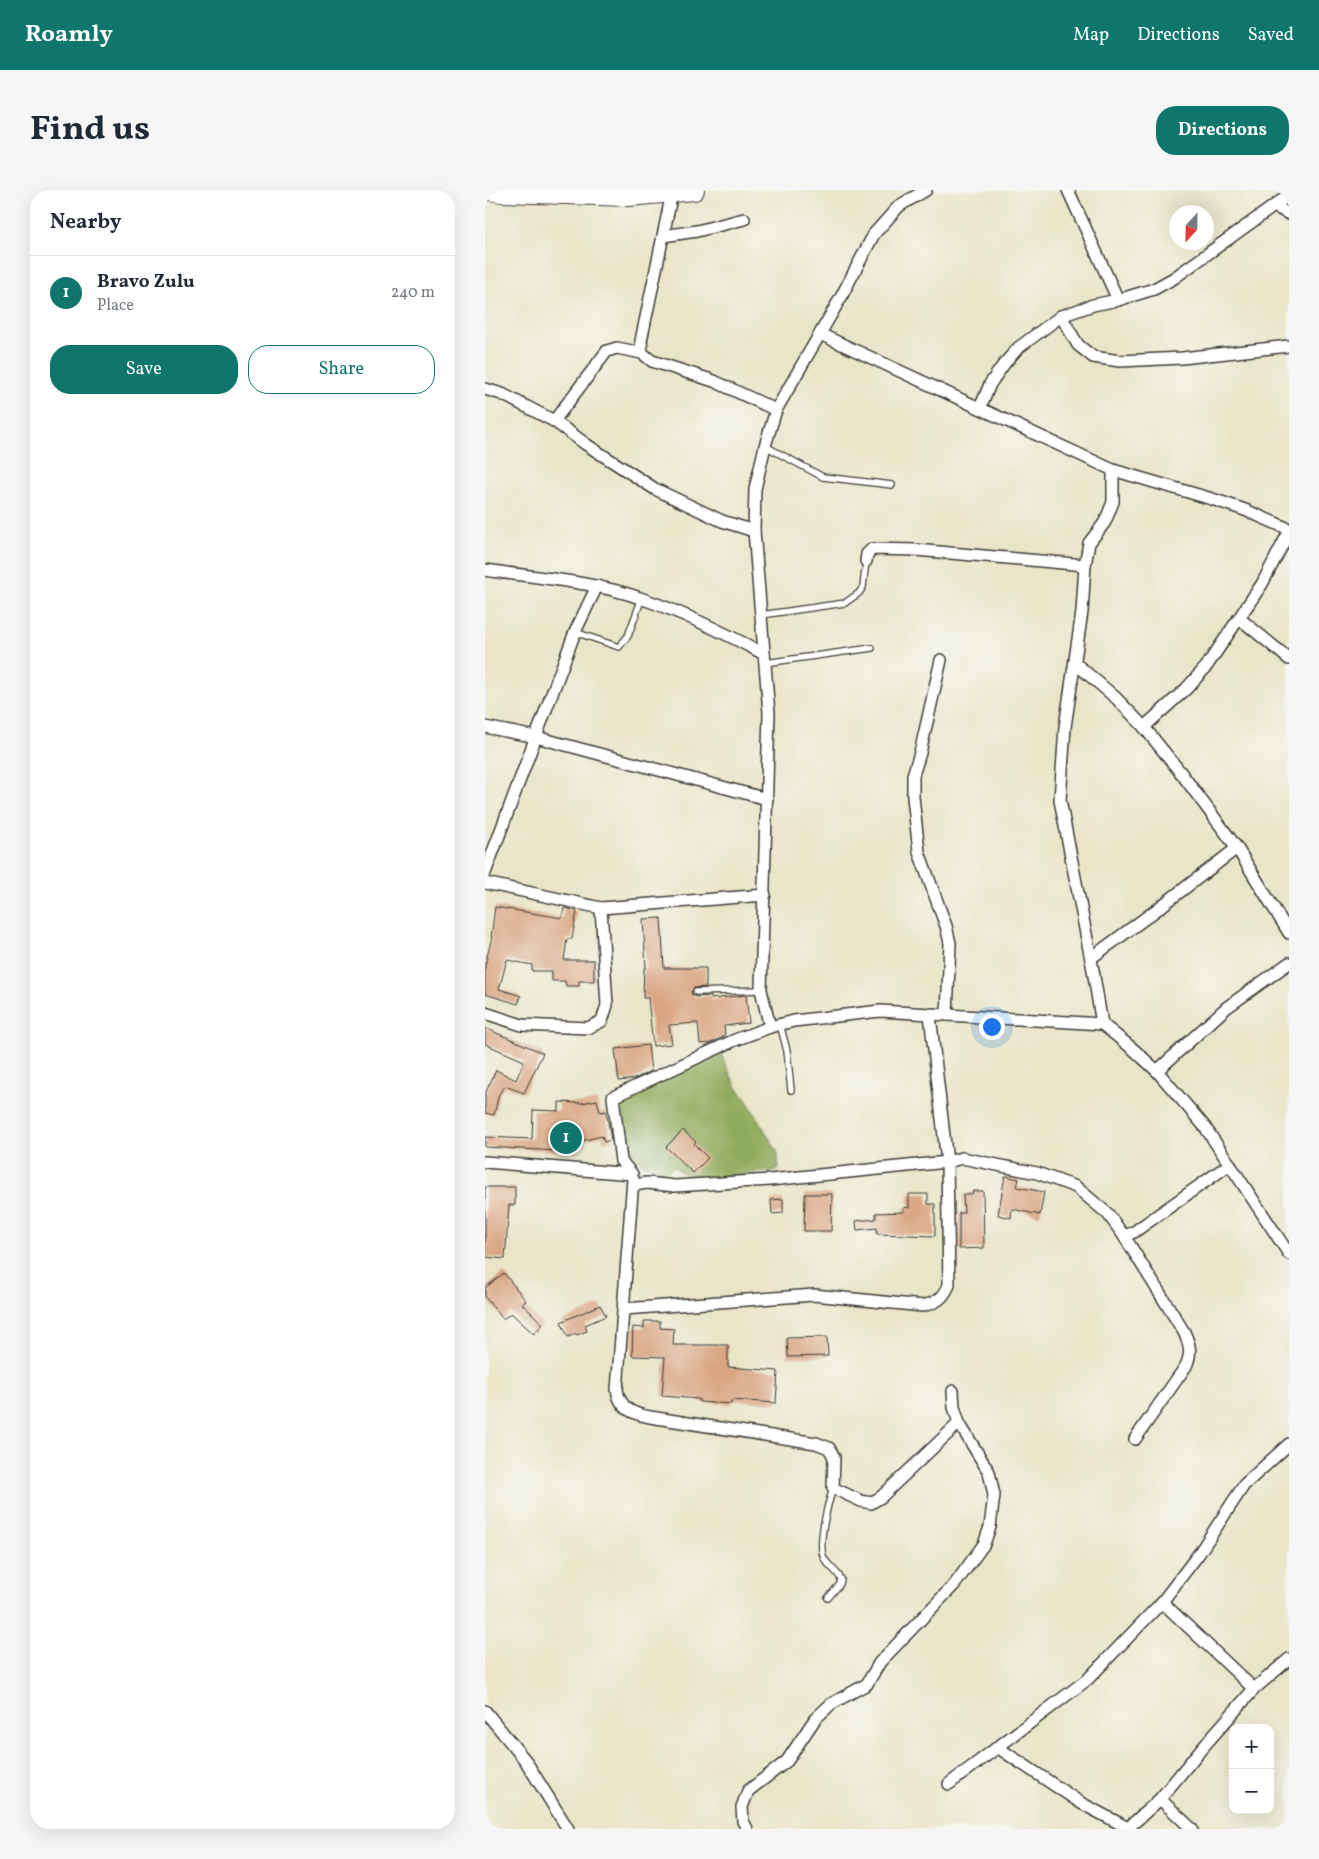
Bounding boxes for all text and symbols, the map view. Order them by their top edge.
text: Roamly [25,18,113,52]
text: Map [1073,23,1109,48]
text: Directions [1137,23,1220,48]
text: Saved [1248,23,1294,48]
text: Find us [30,106,150,154]
button: Directions [1156,106,1289,155]
north arrow [1169,205,1214,250]
text: Nearby [50,208,121,237]
text: Bravo Zulu [97,269,195,295]
text: 1 [63,282,69,304]
text: 240 m [391,282,435,304]
text: Place [97,295,134,317]
button: Save [50,345,238,394]
button: Share [248,345,435,394]
your location [979,1014,1005,1040]
pin: 1 [550,1119,582,1157]
map controls [1229,1724,1274,1814]
button: + [1229,1724,1274,1769]
button: − [1229,1769,1274,1814]

